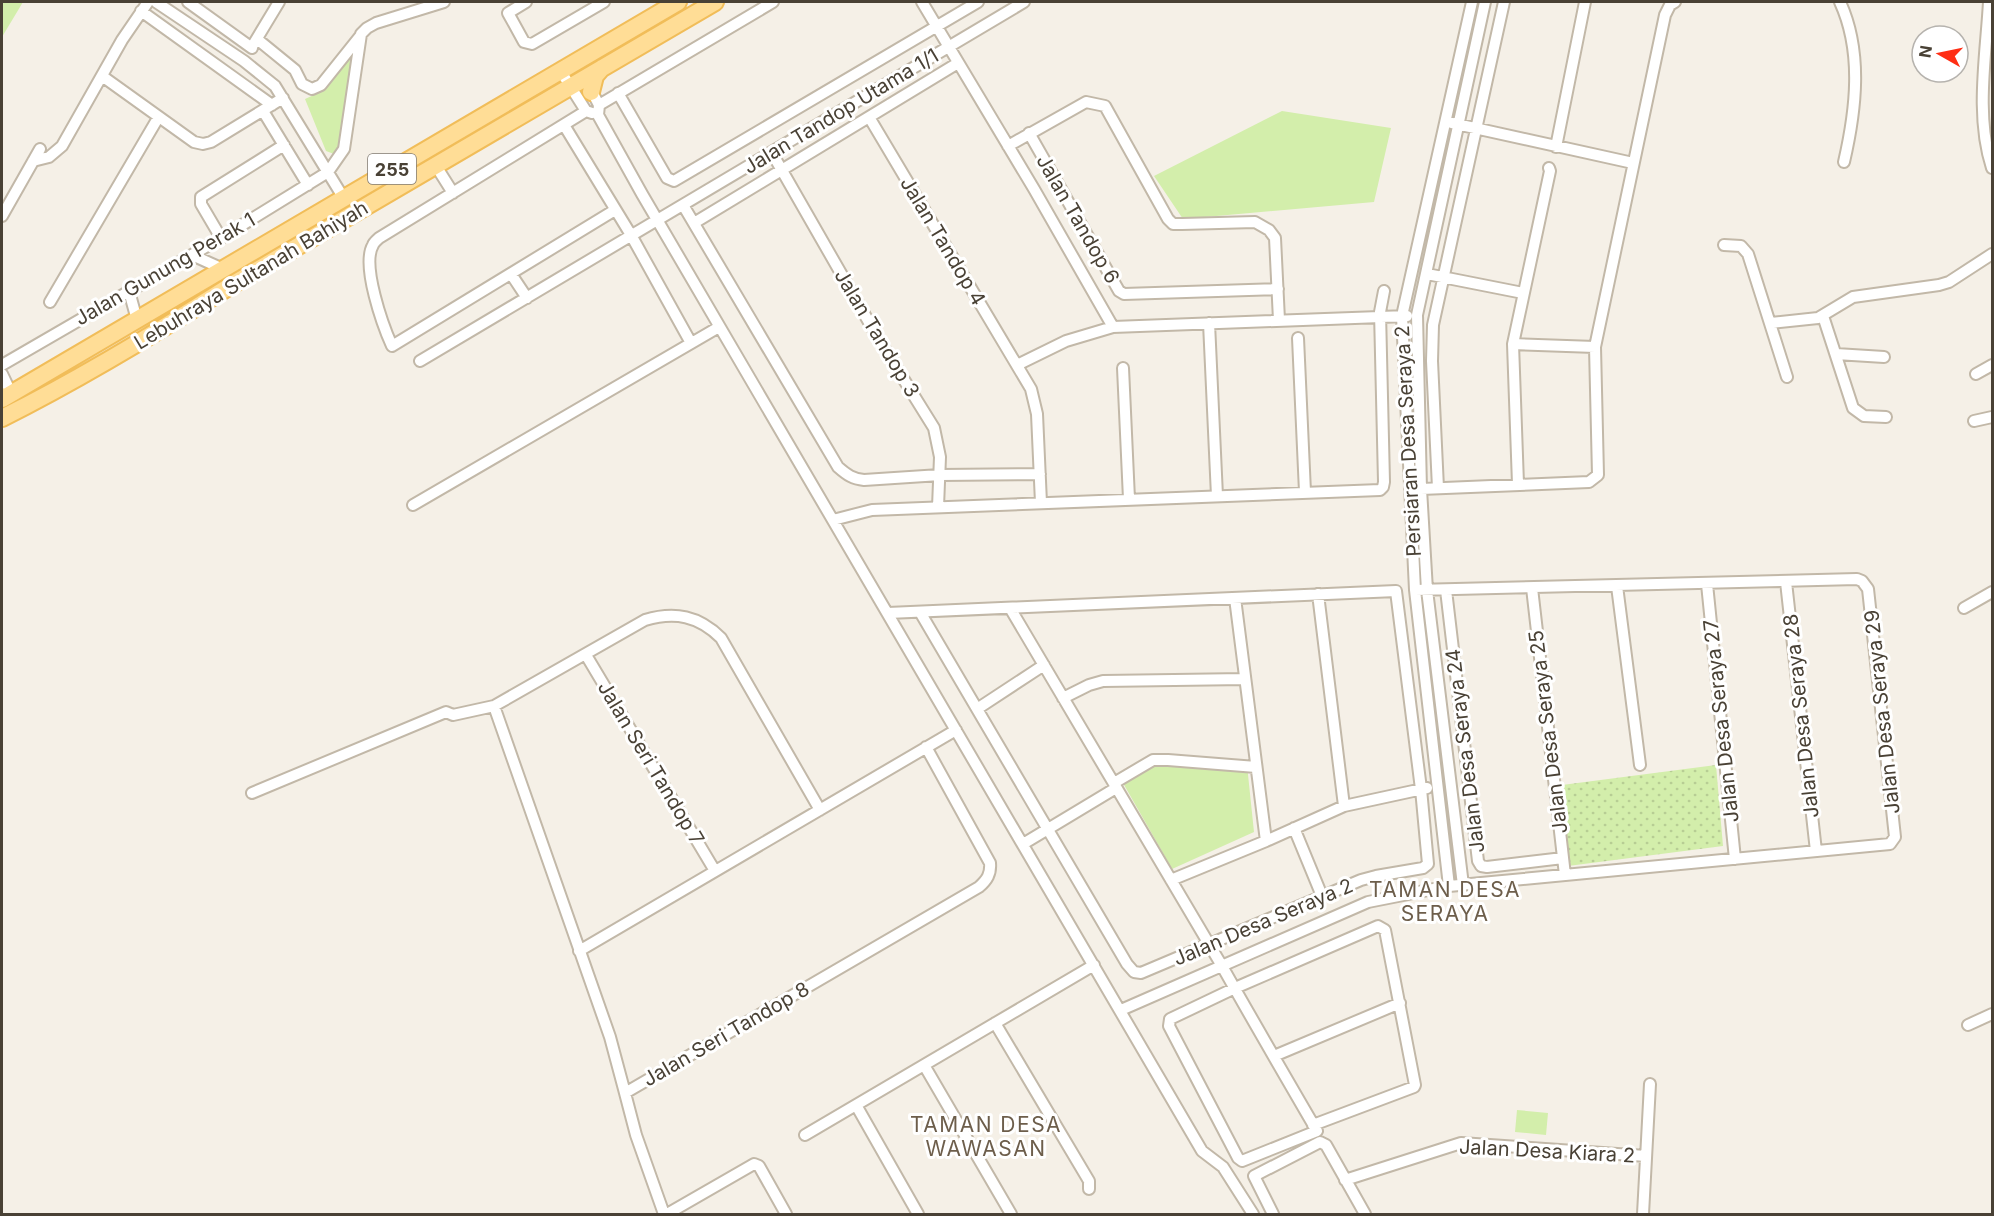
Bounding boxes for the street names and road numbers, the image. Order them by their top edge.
street label: Jalan Tandop Utama 1/1 [739,43,943,179]
street label: Jalan Tandop 6 [1031,150,1125,288]
road number: 255 [368,154,416,184]
street label: Jalan Tandop 4 [895,172,991,310]
street label: Lebuhraya Sultanah Bahiyah [130,196,372,354]
street label: Jalan Gunung Perak 1 [71,208,259,330]
street label: Jalan Tandop 3 [829,265,925,401]
street label: Persiaran Desa Seraya 2 [1390,325,1426,557]
street label: Jalan Desa Seraya 29 [1859,609,1905,815]
street label: Jalan Desa Seraya 28 [1778,613,1824,819]
street label: Jalan Desa Seraya 27 [1698,618,1744,824]
street label: Jalan Desa Seraya 25 [1524,629,1572,835]
street label: Jalan Desa Seraya 24 [1441,648,1489,854]
street label: Jalan Seri Tandop 7 [593,677,709,849]
street label: Jalan Desa Seraya 2 [1170,873,1356,971]
street label: Jalan Seri Tandop 8 [639,977,813,1091]
street label: Jalan Desa Kiara 2 [1458,1134,1636,1168]

